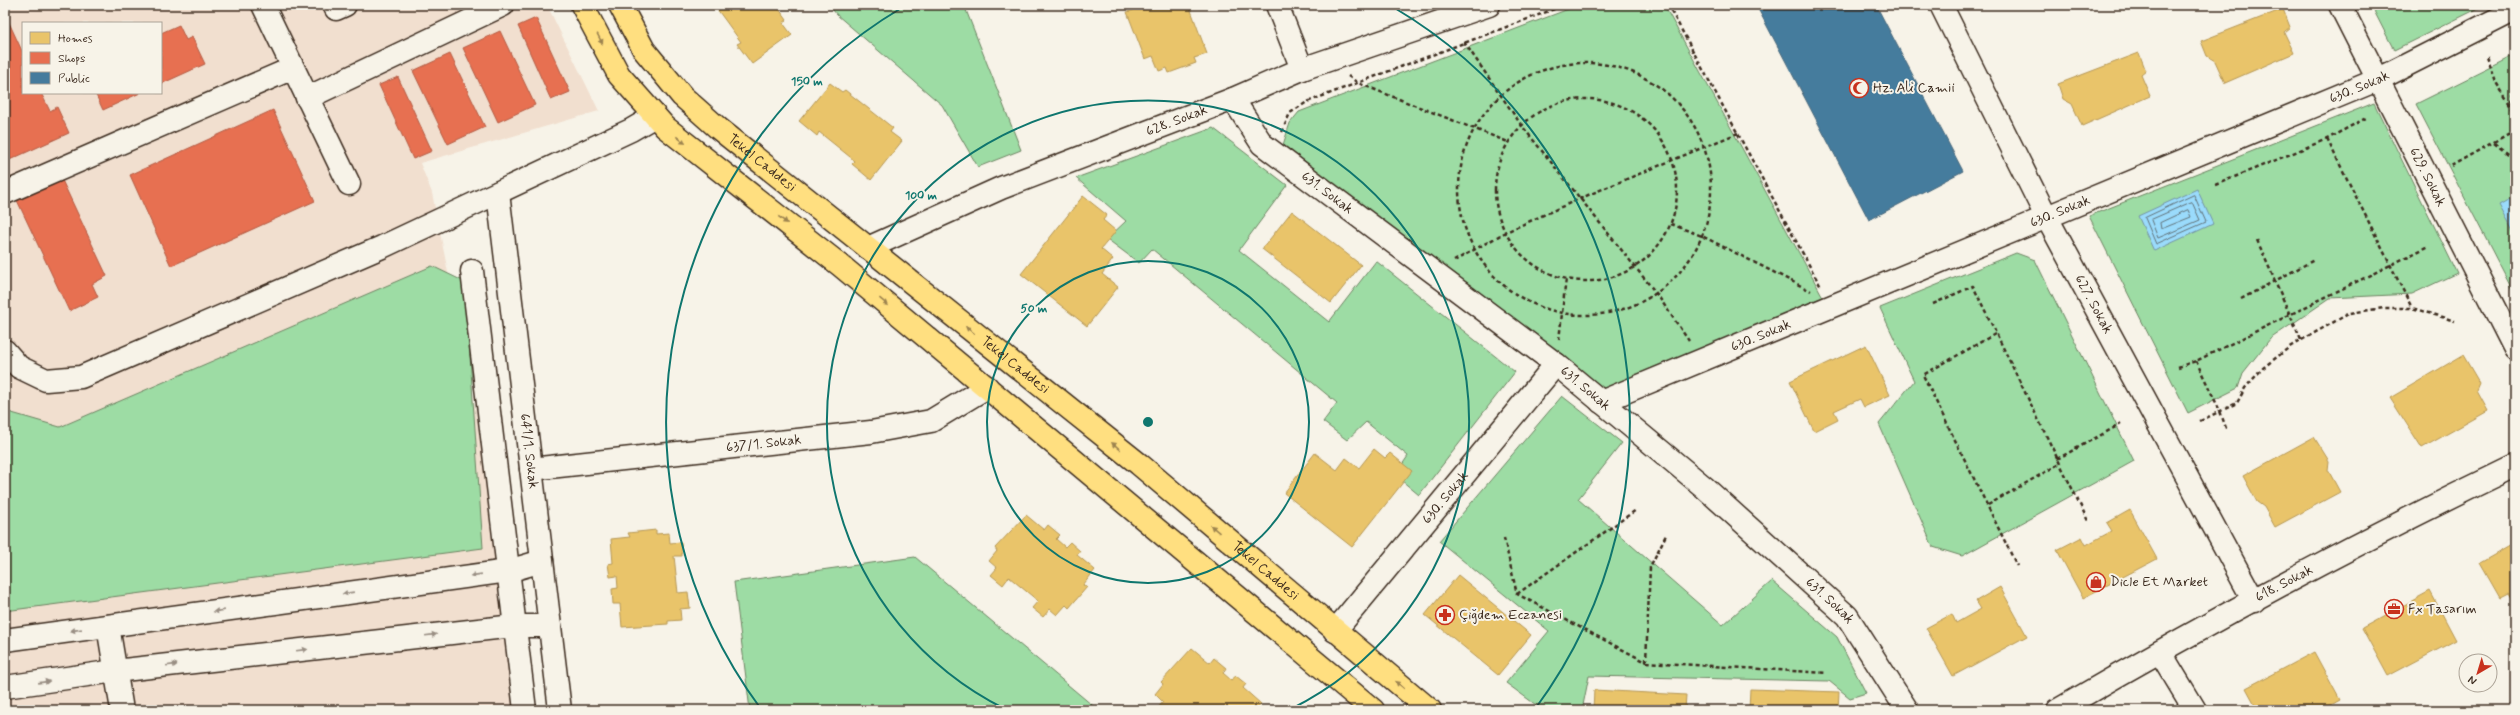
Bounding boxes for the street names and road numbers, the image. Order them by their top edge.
street label: 630. Sokak [2326,66,2392,108]
street label: 628. Sokak [1143,101,1210,141]
street label: Tekel Caddesi [724,130,800,196]
street label: 629. Sokak [2405,144,2450,210]
street label: 631. Sokak [1298,167,1357,218]
street label: 630. Sokak [2027,191,2093,232]
street label: 627. Sokak [2070,272,2117,337]
street label: 630. Sokak [1728,315,1794,356]
street label: Tekel Caddesi [977,332,1053,398]
street label: 631. Sokak [1556,362,1615,415]
street label: 641/1. Sokak [516,413,542,490]
street label: 637/1. Sokak [725,431,802,457]
street label: 630. Sokak [1418,467,1473,528]
street label: Tekel Caddesi [1228,537,1303,604]
street label: 618. Sokak [2252,561,2316,606]
street label: 631. Sokak [1802,574,1859,627]

